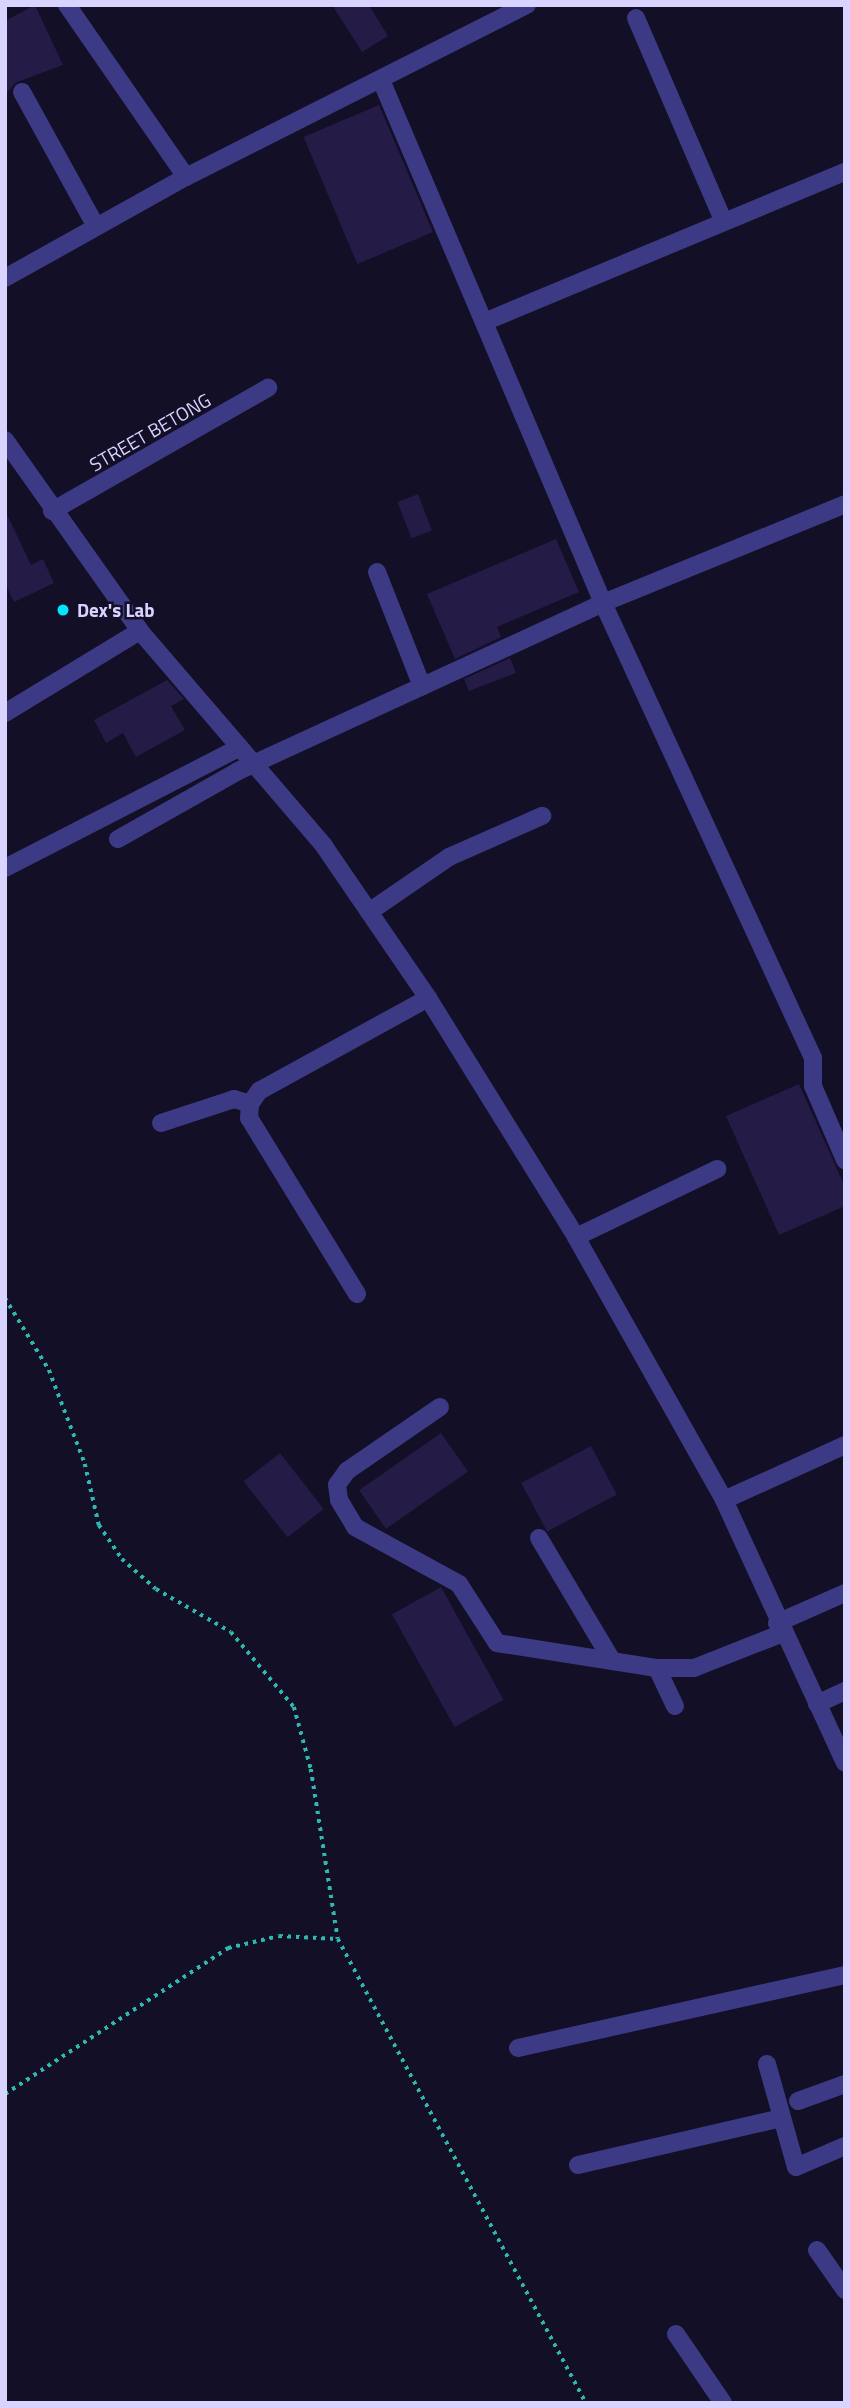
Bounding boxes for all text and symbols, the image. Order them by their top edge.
street label: STREET BETONG [85,388,215,476]
place label: Dex's Lab [77,599,155,621]
marker: Dex's Lab [55,602,71,618]

